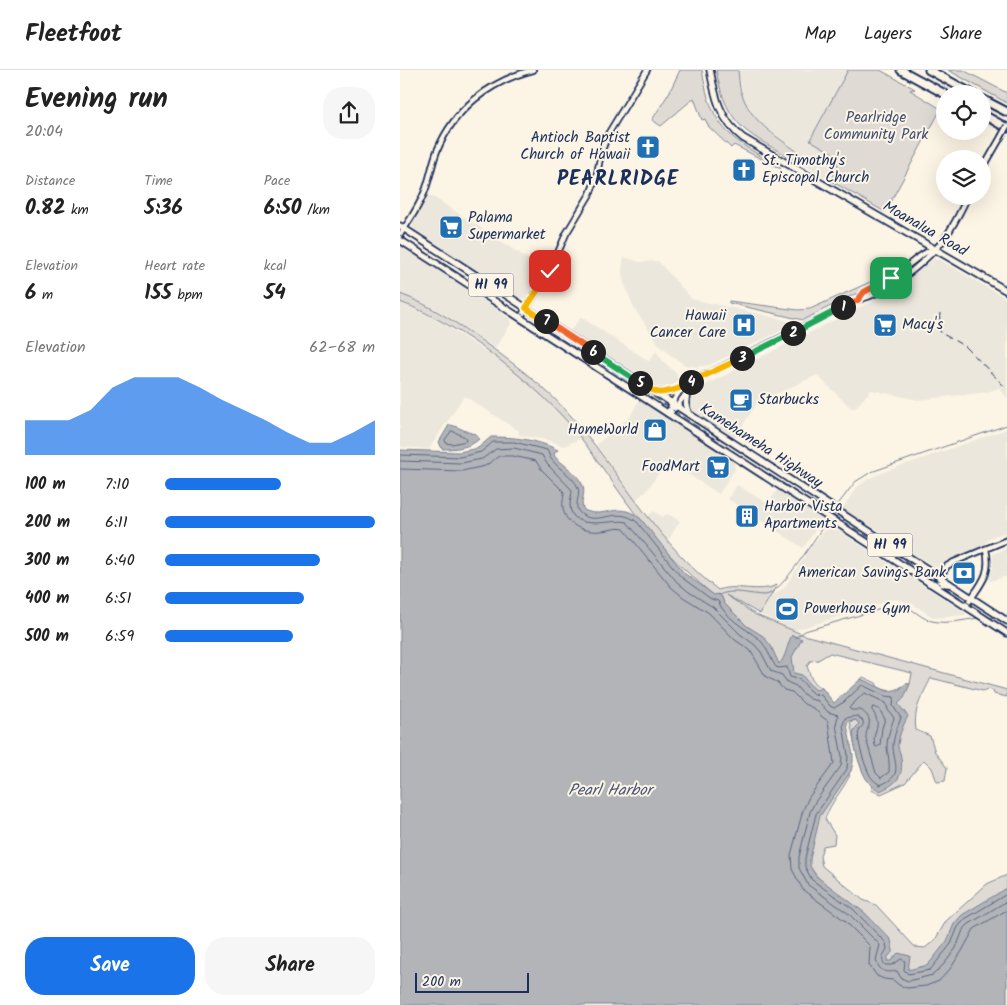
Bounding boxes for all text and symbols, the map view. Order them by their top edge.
text: Fleetfoot [25,15,122,54]
text: Map [805,20,836,49]
text: Layers [864,20,912,49]
text: Share [940,20,982,49]
text: Evening run [25,77,168,122]
map controls [936,85,991,205]
button: locate [936,85,991,140]
button: share [323,87,375,139]
park label: Pearlridge Community Park [824,106,929,147]
text: 20:04 [25,119,63,144]
place label: Antioch Baptist Church of Hawaii [520,126,631,167]
church icon: Antioch Baptist Church of Hawaii [635,134,661,160]
place label: St. Timothy's Episcopal Church [762,149,869,190]
button: layers [936,150,991,205]
church icon: St. Timothy's Episcopal Church [731,157,757,183]
district label: PEARLRIDGE [557,164,679,196]
text: Distance [25,170,75,192]
text: Time [144,170,173,192]
text: Pace [264,170,290,192]
text: 0.82 [25,192,65,225]
text: 5:36 [144,192,183,225]
text: 6:50 [264,192,302,225]
street label: Moanalua Road [878,195,972,263]
text: km [65,199,89,221]
text: /km [302,199,330,221]
place label: Palama Supermarket [468,206,546,247]
supermarket icon: Palama Supermarket [438,214,464,240]
pin [529,250,571,292]
text: Elevation [25,255,78,277]
text: Heart rate [144,255,205,277]
text: kcal [264,255,286,277]
icon: check [536,257,564,285]
pin [870,257,912,299]
icon: arrive [877,264,905,292]
road number: HI 99 [468,274,514,296]
text: 6 [25,277,36,310]
text: 155 [144,277,172,310]
text: 54 [264,277,286,310]
text: m [36,284,53,306]
text: bpm [172,284,203,306]
pin: 1 [830,294,856,320]
text: 1 [841,296,846,318]
place label: Hawaii Cancer Care [650,304,727,345]
pin: 7 [534,308,558,334]
text: 7 [543,310,550,332]
hospital icon: Hawaii Cancer Care [731,312,757,338]
supermarket icon: Macy's [872,312,898,338]
place label: Macy's [902,313,944,337]
pin: 2 [780,320,806,346]
text: 2 [789,322,798,344]
text: Elevation [25,335,86,360]
text: 62–68 m [309,335,375,360]
pin: 6 [580,340,606,364]
text: 6 [590,341,597,363]
pin: 3 [730,346,754,370]
text: 3 [739,347,746,369]
pin: 5 [628,370,652,396]
pin: 4 [678,370,704,394]
text: 4 [688,371,695,393]
text: 5 [637,372,644,394]
cafe icon: Starbucks [728,387,754,413]
place label: Starbucks [758,388,820,412]
street label: Kamehameha Highway [695,397,828,495]
shop icon: HomeWorld [642,417,668,443]
place label: HomeWorld [568,418,639,442]
supermarket icon: FoodMart [705,454,731,480]
place label: FoodMart [641,455,700,479]
text: 100 m [25,472,66,497]
text: 7:10 [105,472,129,497]
place label: Harbor Vista Apartments [764,495,842,536]
building icon: Harbor Vista Apartments [734,503,760,529]
text: 200 m [25,510,70,535]
text: 6:11 [105,510,128,535]
road number: HI 99 [868,534,912,556]
text: 300 m [25,548,69,573]
text: 6:40 [105,548,135,573]
bank icon: American Savings Bank [951,560,977,586]
place label: American Savings Bank [798,561,947,585]
text: 400 m [25,586,69,611]
text: 6:51 [105,586,131,611]
sports icon: Powerhouse Gym [774,596,800,622]
place label: Powerhouse Gym [804,597,910,621]
text: 500 m [25,624,69,649]
text: 6:59 [105,624,134,649]
water label: Pearl Harbor [568,778,655,803]
button: Save [25,937,195,995]
button: Share [205,937,375,995]
scale bar [415,970,529,993]
text: 200 m [422,971,461,993]

